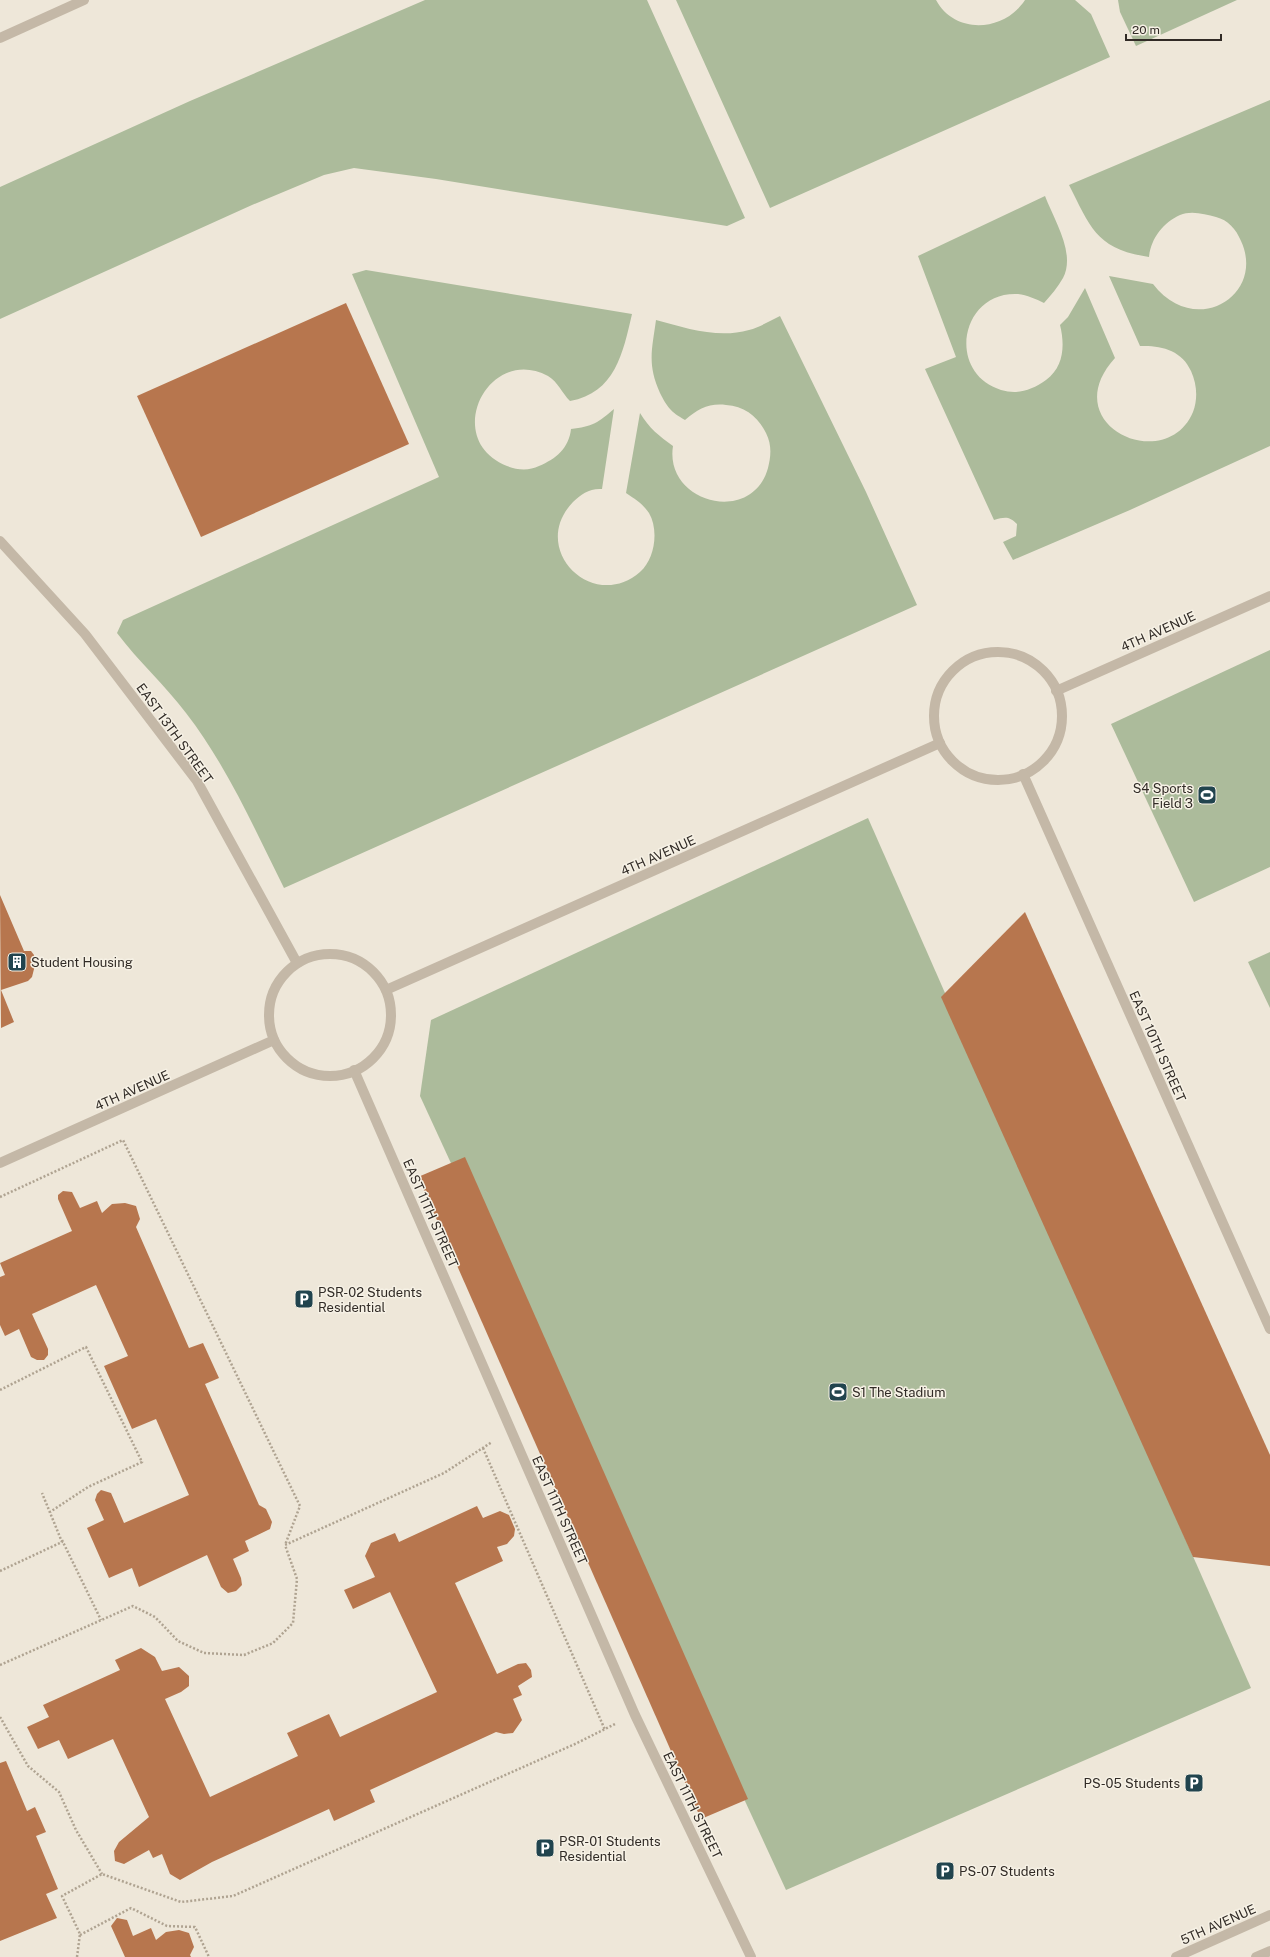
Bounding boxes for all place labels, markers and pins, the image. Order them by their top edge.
place label: S4 Sports Field 3 [1133,781,1193,811]
sports icon: S4 Sports Field 3 [1196,784,1218,806]
building icon: Student Housing [6,951,28,973]
place label: Student Housing [31,955,133,970]
place label: PSR-02 Students Residential [318,1285,422,1315]
parking icon: PSR-02 Students Residential [293,1288,315,1310]
sports icon: S1 The Stadium [827,1381,849,1403]
place label: S1 The Stadium [852,1385,945,1400]
parking icon: PS-05 Students [1183,1772,1205,1794]
place label: PS-05 Students [1084,1776,1180,1791]
place label: PSR-01 Students Residential [559,1834,661,1864]
parking icon: PSR-01 Students Residential [534,1837,556,1859]
parking icon: PS-07 Students [934,1860,956,1882]
place label: PS-07 Students [959,1864,1055,1879]

